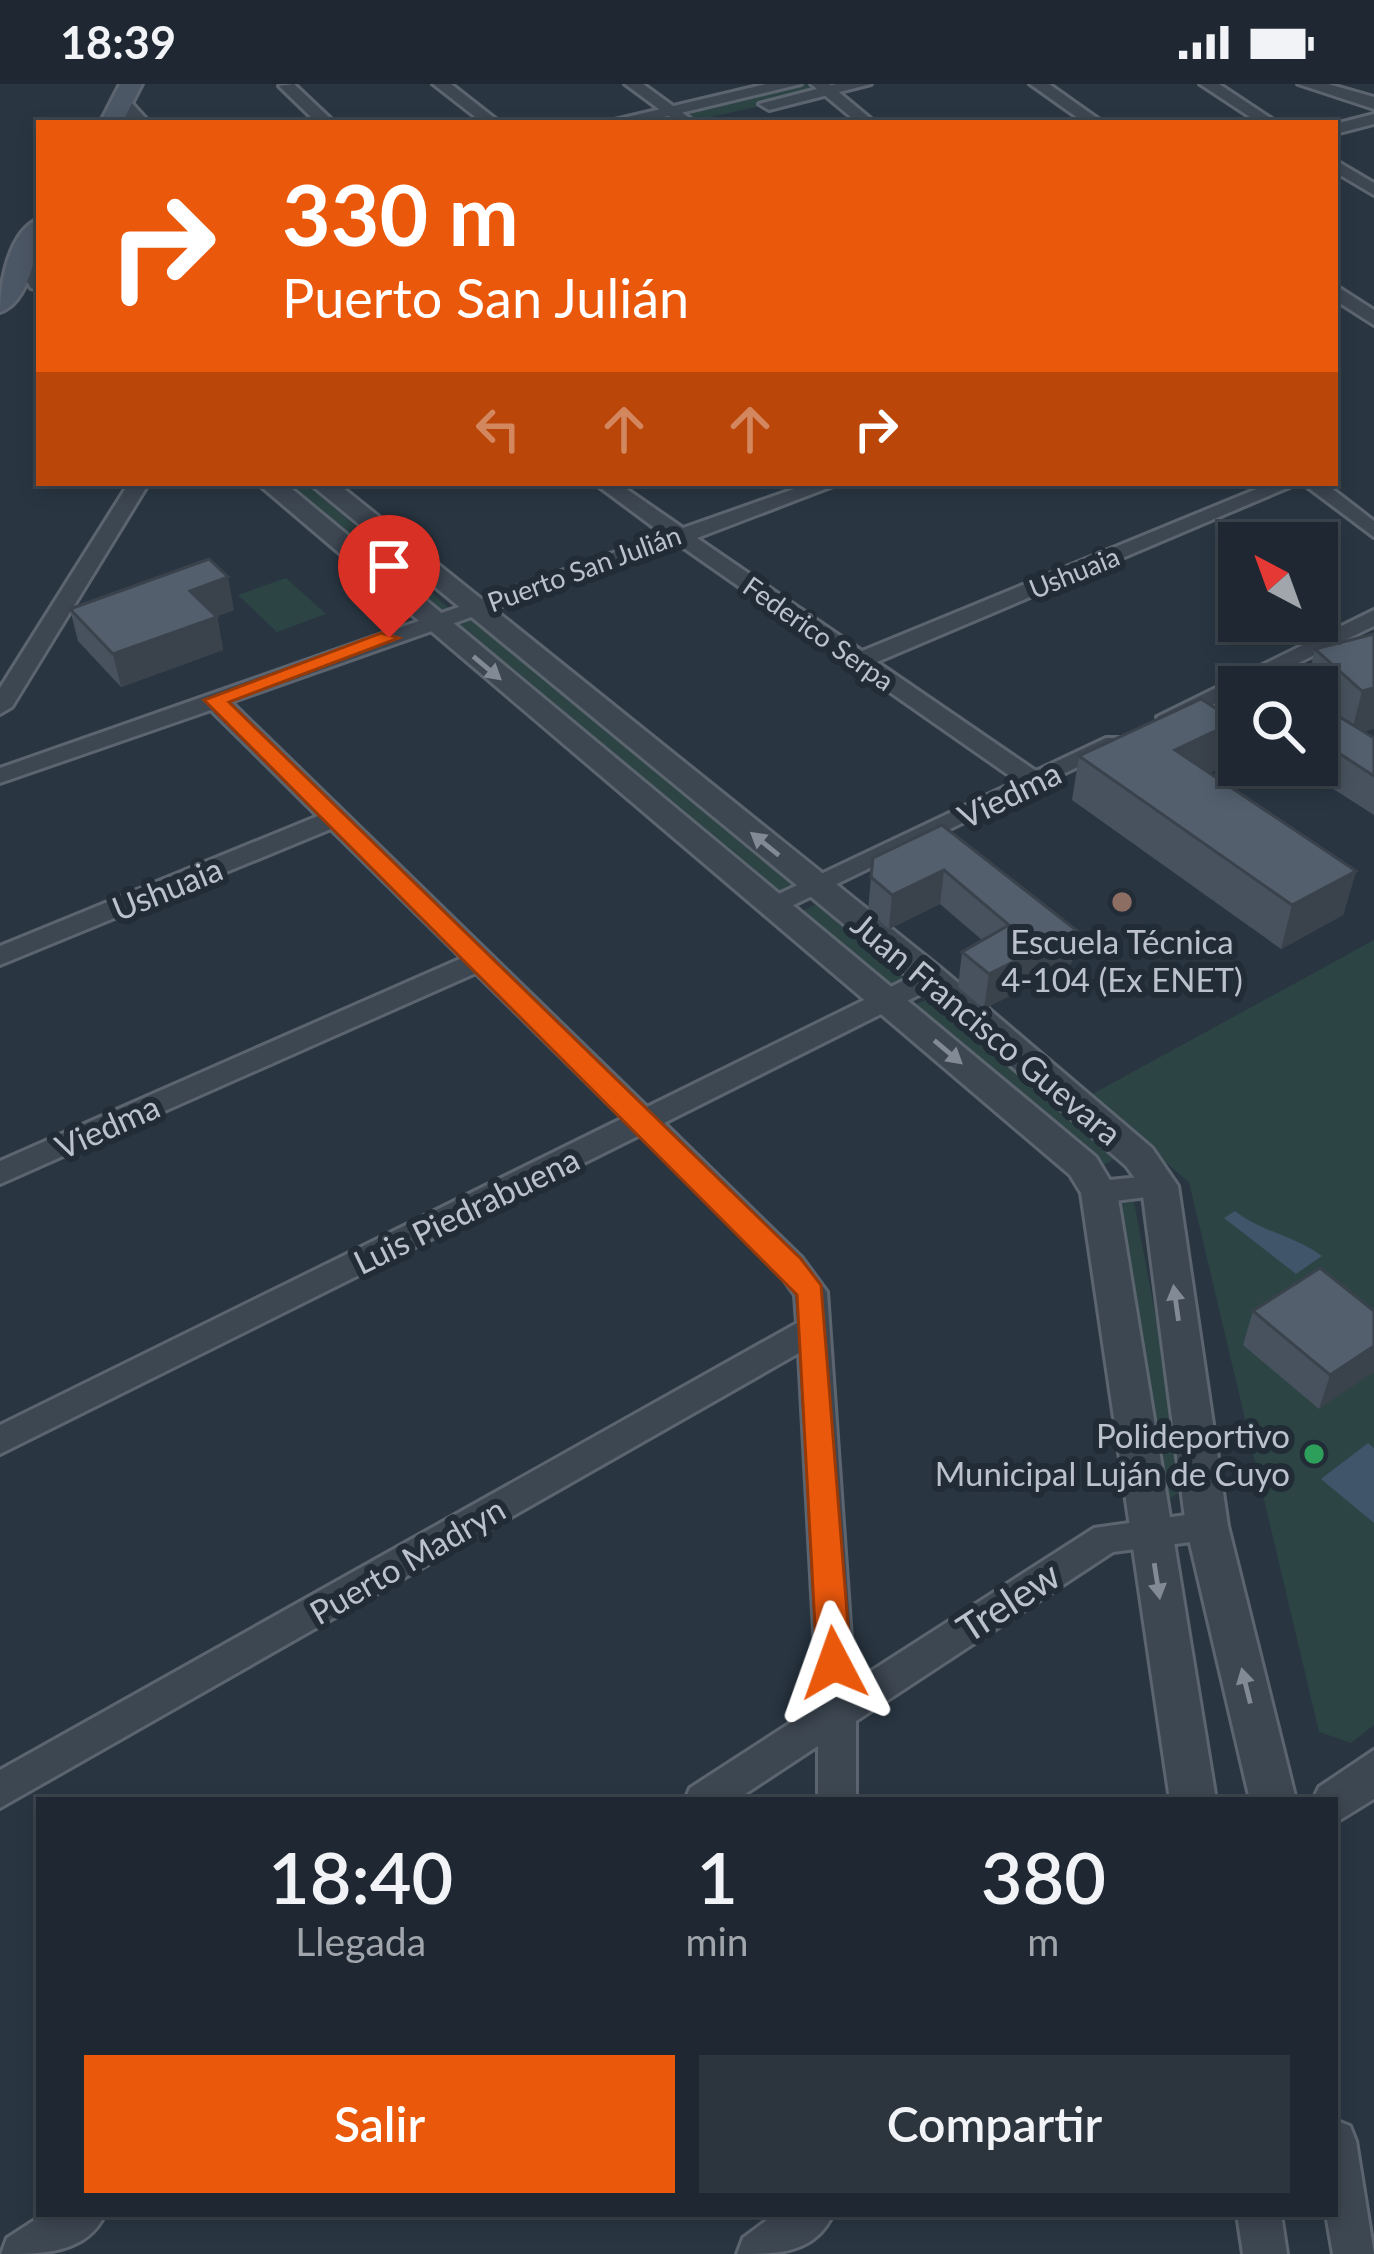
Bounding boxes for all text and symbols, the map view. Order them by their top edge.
text: 18:39 [60,15,176,69]
text: 330 m [282,163,519,264]
icon: right [84,168,240,324]
text: Puerto San Julián [282,265,689,330]
icon: left [465,396,531,462]
icon: ahead [591,396,657,462]
icon: ahead [717,396,783,462]
icon: right [843,396,909,462]
pin [338,515,440,638]
street label: Puerto San Julián [483,518,685,618]
north arrow [1218,522,1338,642]
map controls [1218,522,1338,786]
icon: arrive [356,533,422,599]
street label: Ushuaia [1024,539,1124,605]
street label: Federico Serpa [737,569,901,697]
one-way arrow [472,654,502,680]
button: search [1218,666,1338,786]
street label: Viedma [951,752,1067,836]
one-way arrow [750,831,780,857]
street label: Ushuaia [106,848,228,928]
marker: Escuela Técnica 4-104 (Ex ENET) [1109,889,1135,915]
street label: Juan Francisco Guevara [844,903,1130,1153]
place label: Escuela Técnica 4-104 (Ex ENET) [1001,921,1243,999]
one-way arrow [933,1038,963,1065]
street label: Viedma [49,1085,165,1167]
street label: Luis Piedrabuena [347,1138,585,1282]
one-way arrow [1166,1284,1185,1321]
place label: Polideportivo Municipal Luján de Cuyo [935,1415,1290,1493]
marker: Polideportivo Municipal Luján de Cuyo [1301,1441,1327,1467]
street label: Puerto Madryn [302,1488,512,1632]
street label: Trelew [948,1551,1068,1651]
one-way arrow [1148,1563,1167,1600]
position arrow [771,1600,897,1726]
one-way arrow [1236,1668,1255,1705]
text: 18:40 [268,1833,453,1919]
text: 1 [696,1833,738,1919]
text: 380 [981,1833,1106,1919]
text: Llegada [295,1918,426,1964]
text: min [685,1918,749,1964]
text: m [1027,1918,1059,1964]
button: Salir [84,2055,675,2193]
button: Compartir [699,2055,1290,2193]

